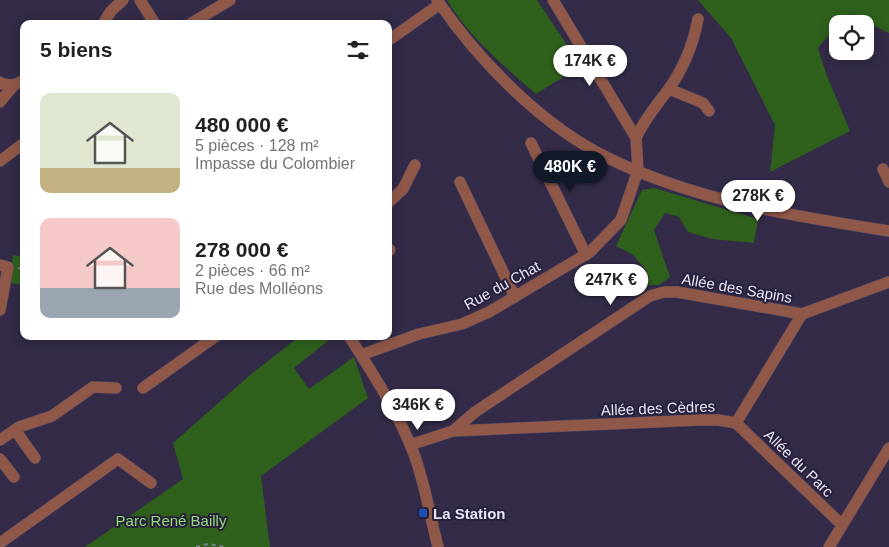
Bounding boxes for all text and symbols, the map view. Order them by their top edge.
map controls [829,15,874,60]
button: locate [829,15,874,60]
icon: filters [344,36,372,64]
text: 5 biens [40,38,112,61]
pin: 174K € [549,44,631,87]
text: 174K € [564,52,616,69]
icon: home [80,113,140,173]
text: 480 000 € [195,113,288,136]
text: 5 pièces · 128 m² [195,137,319,154]
pin: 480K € [529,150,611,193]
text: Impasse du Colombier [195,155,355,172]
text: 480K € [544,158,596,175]
pin: 278K € [717,180,799,222]
text: 278K € [732,187,784,204]
icon: home [80,238,140,298]
text: 278 000 € [195,238,288,261]
street label: Rue du Chat [461,257,544,313]
text: 2 pièces · 66 m² [195,262,310,279]
pin: 247K € [570,264,652,306]
street label: Allée des Sapins [680,270,794,306]
text: 247K € [585,271,637,288]
text: Rue des Molléons [195,280,323,297]
pin: 346K € [377,388,459,431]
text: 346K € [392,396,444,413]
street label: Allée des Cèdres [601,398,715,418]
street label: Allée du Parc [761,426,837,500]
place label: La Station [433,505,506,522]
marker: La Station [417,507,429,519]
park label: Parc René Bailly [116,512,227,529]

